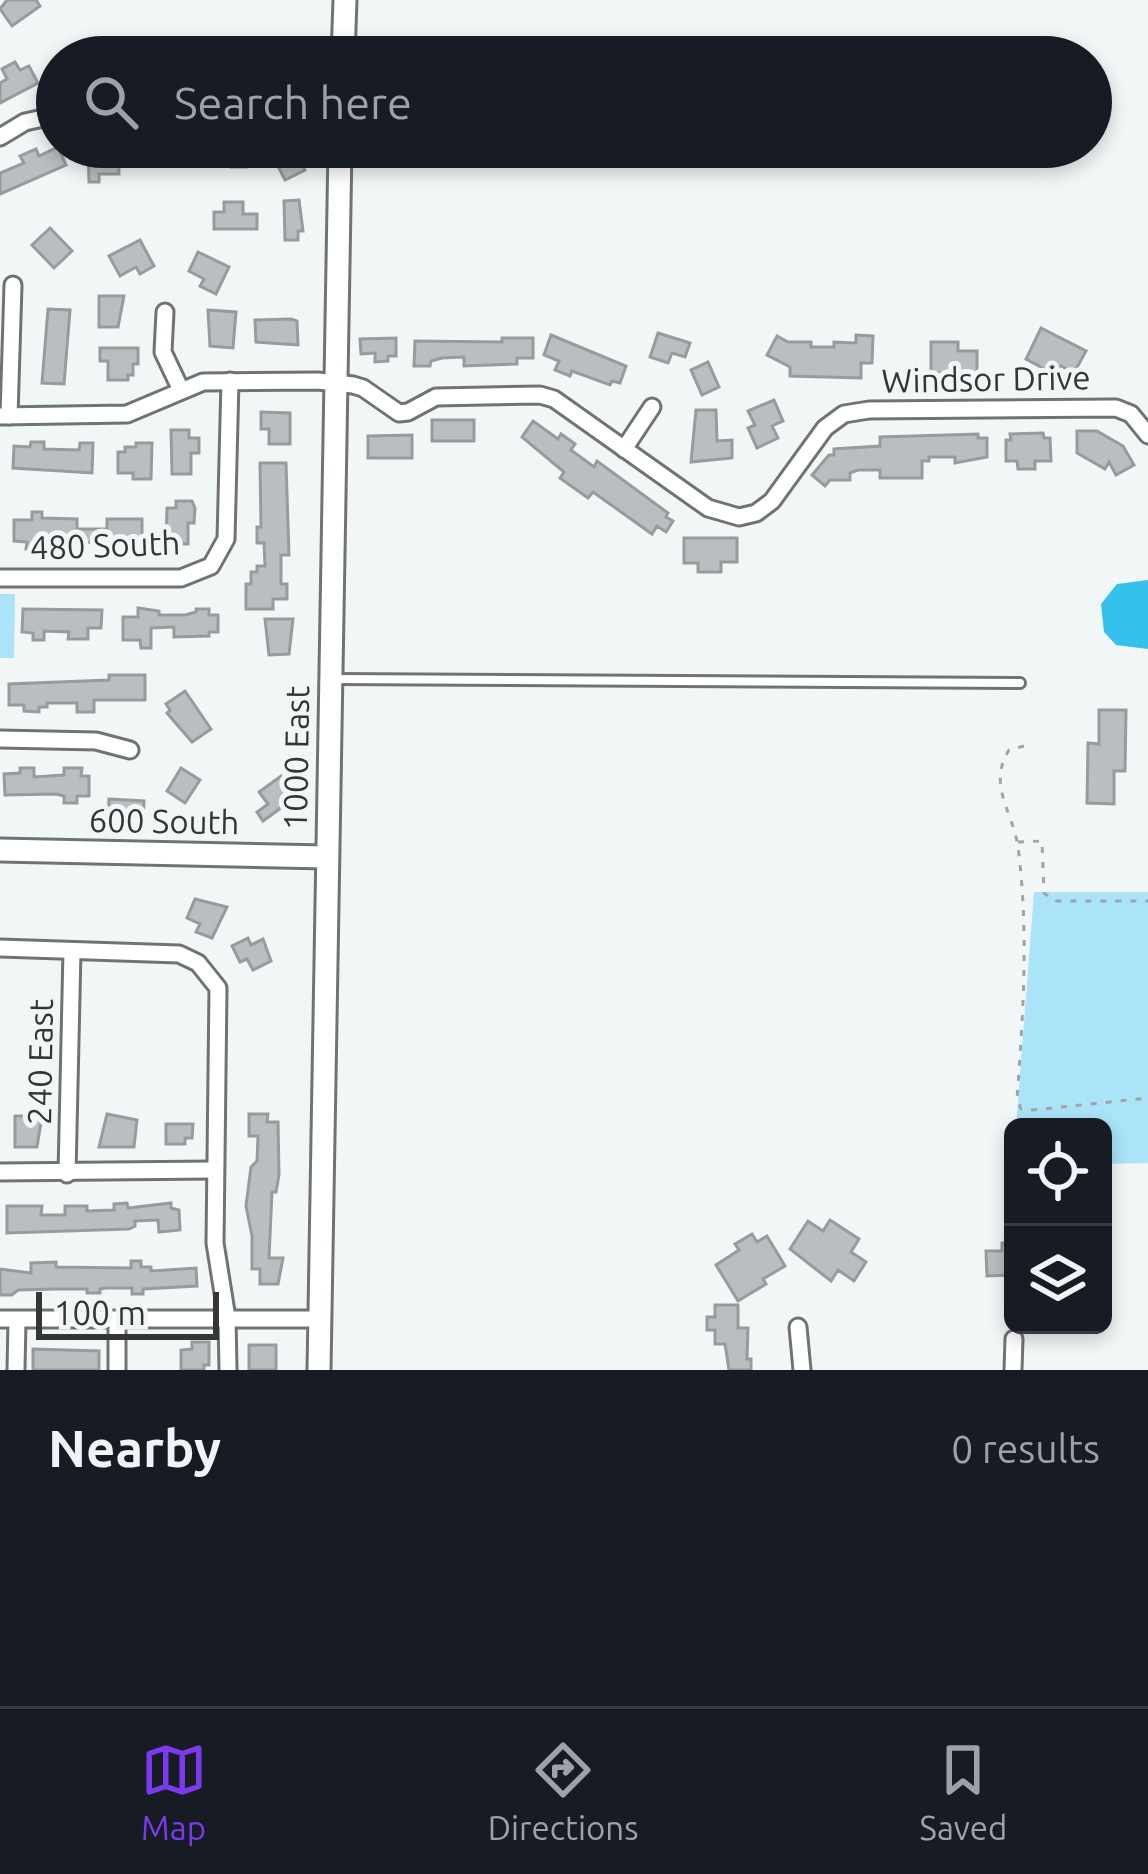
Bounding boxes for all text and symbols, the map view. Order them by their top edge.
search box [36,36,1112,168]
icon: search [78,69,144,135]
text: Search here [174,77,412,128]
street label: Windsor Drive [881,358,1091,399]
street label: 480 South [29,523,181,566]
street label: 1000 East [276,685,315,831]
street label: 600 South [88,801,240,840]
street label: 240 East [20,999,59,1125]
map controls [1004,1118,1112,1334]
button: locate [1004,1118,1112,1226]
button: layers [1004,1226,1112,1334]
scale bar [36,1286,219,1339]
text: 100 m [54,1294,146,1331]
text: Nearby [48,1419,221,1477]
text: 0 results [951,1427,1100,1470]
tab: Map [141,1737,207,1846]
tab: Directions [488,1737,638,1846]
tab: Saved [920,1737,1007,1846]

